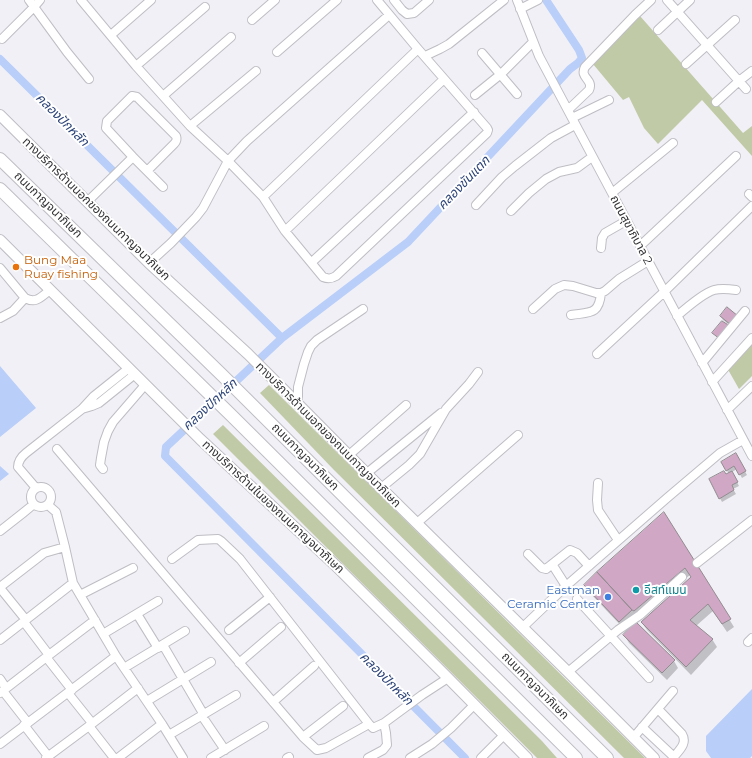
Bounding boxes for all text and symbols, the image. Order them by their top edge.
water label: คลองปักหลัก [32,90,92,150]
street label: ทางบริการด้านนอกของถนนกาญจนาภิเษก [19,134,173,284]
water label: คลองขันแตก [435,153,493,213]
street label: ถนนกาญจนาภิเษก [11,169,85,241]
street label: ถนนสุขาภิบาล 2 [607,193,655,267]
place label: Bung Maa Ruay fishing [24,253,98,281]
marker: Bung Maa Ruay fishing [11,262,21,272]
street label: ทางบริการด้านนอกของถนนกาญจนาภิเษก [252,359,404,511]
water label: คลองปักหลัก [180,376,240,434]
street label: ถนนกาญจนาภิเษก [268,420,342,494]
street label: ทางบริการด้านในของถนนกาญจนาภิเษก [199,437,347,577]
place label: Eastman Ceramic Center [507,583,600,611]
place label: อีสท์แมน [644,583,687,597]
marker: อีสท์แมน [631,585,641,595]
marker: Eastman Ceramic Center [603,592,613,602]
water label: คลองปักหลัก [356,649,416,709]
street label: ถนนกาญจนาภิเษก [498,649,572,723]

